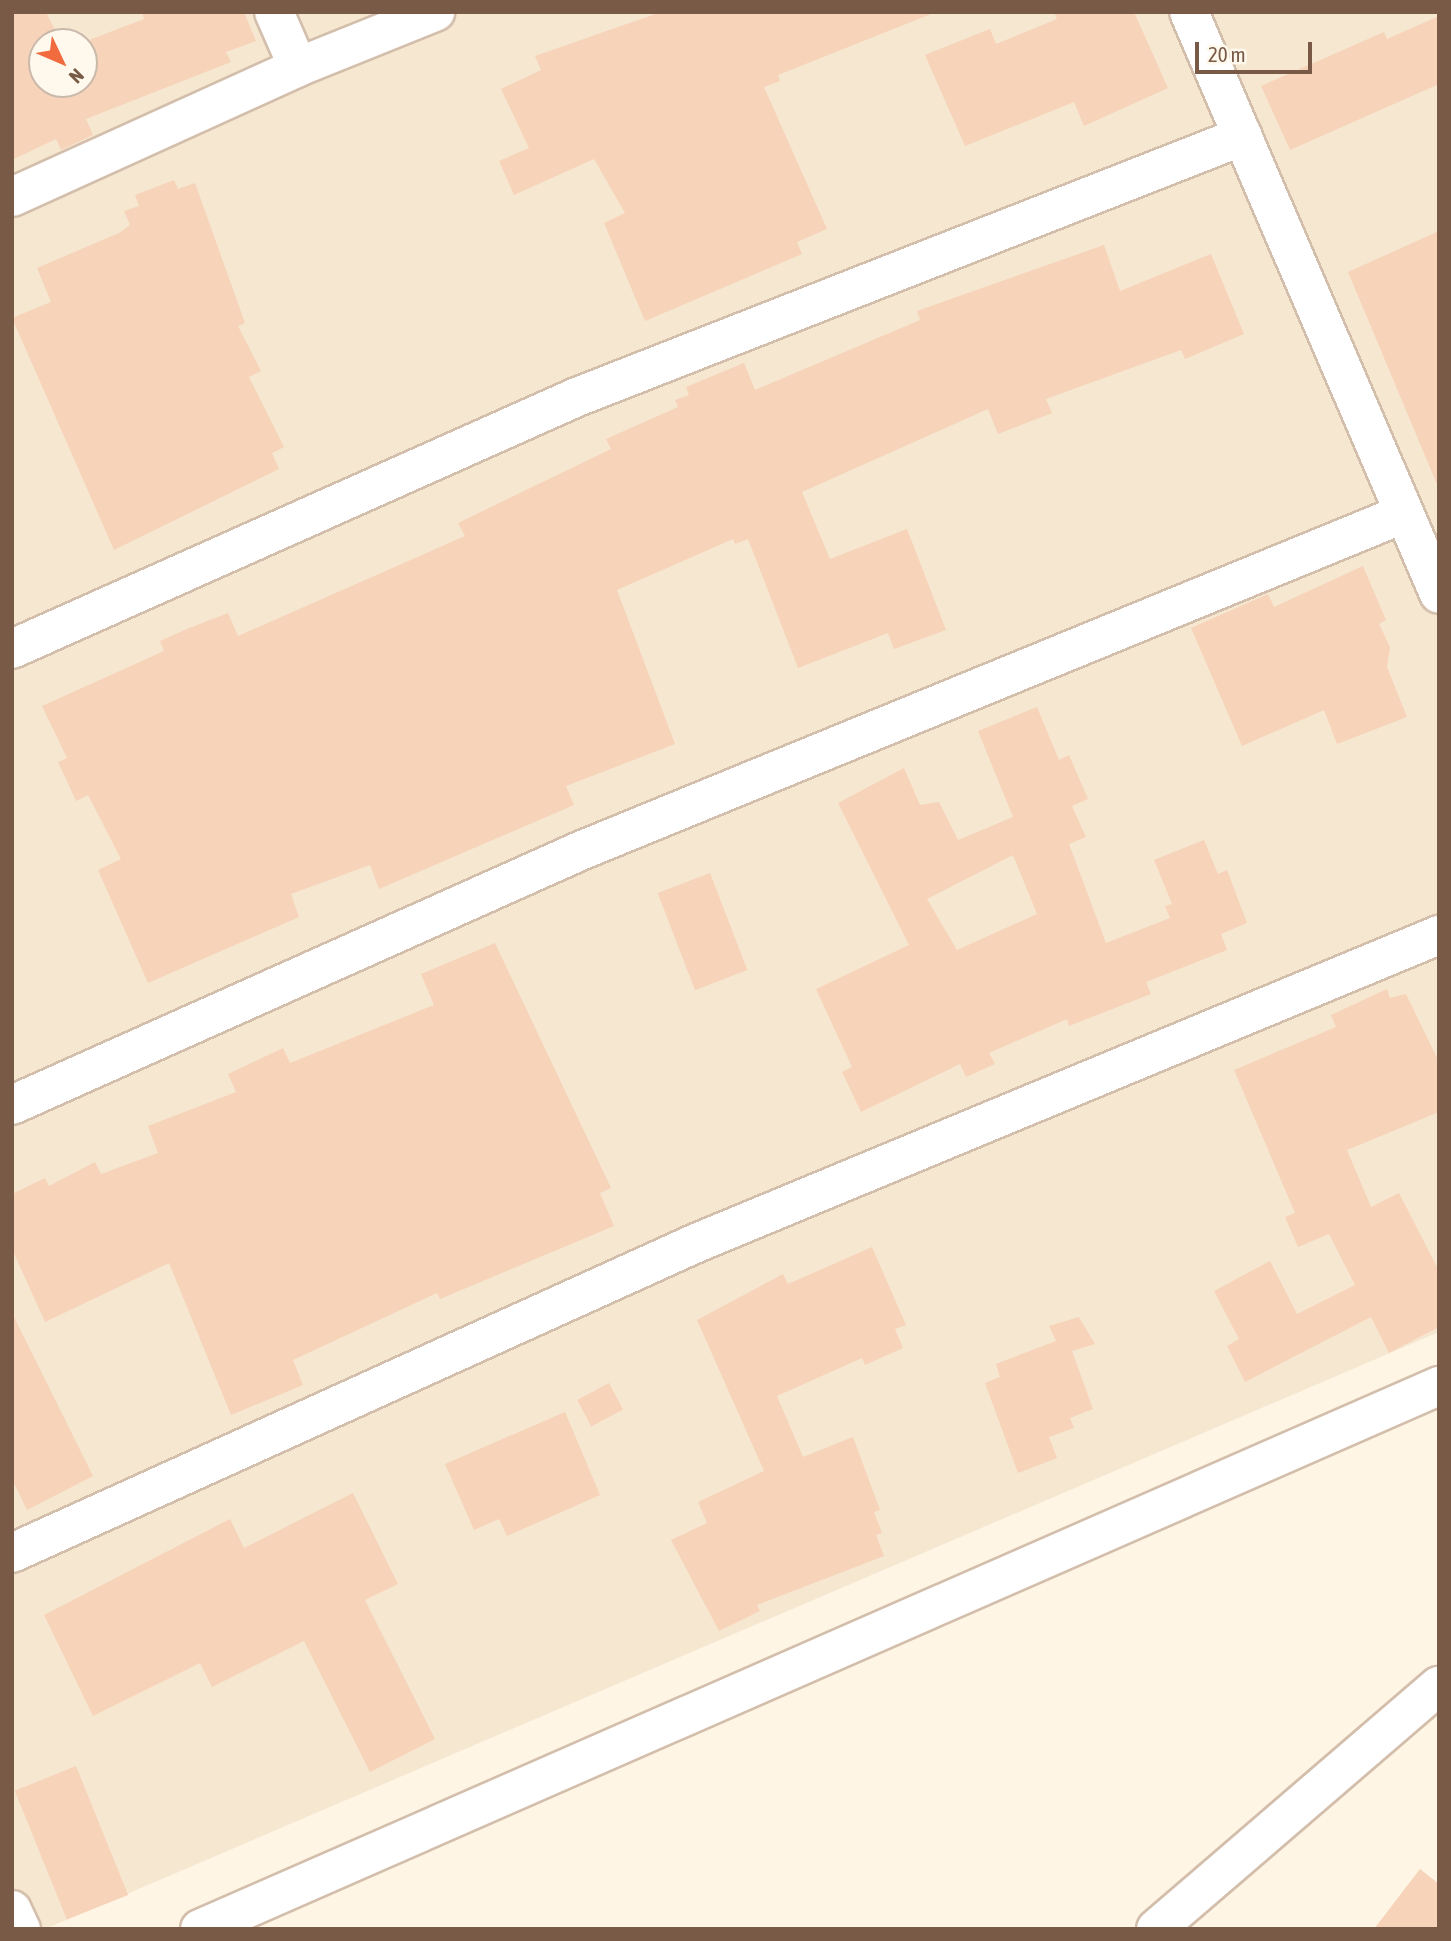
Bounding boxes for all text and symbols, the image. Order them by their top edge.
north arrow [28,28,98,98]
scale bar [1199,28,1316,72]
text: 20 m [1208,42,1246,66]
text: N [65,65,88,88]

